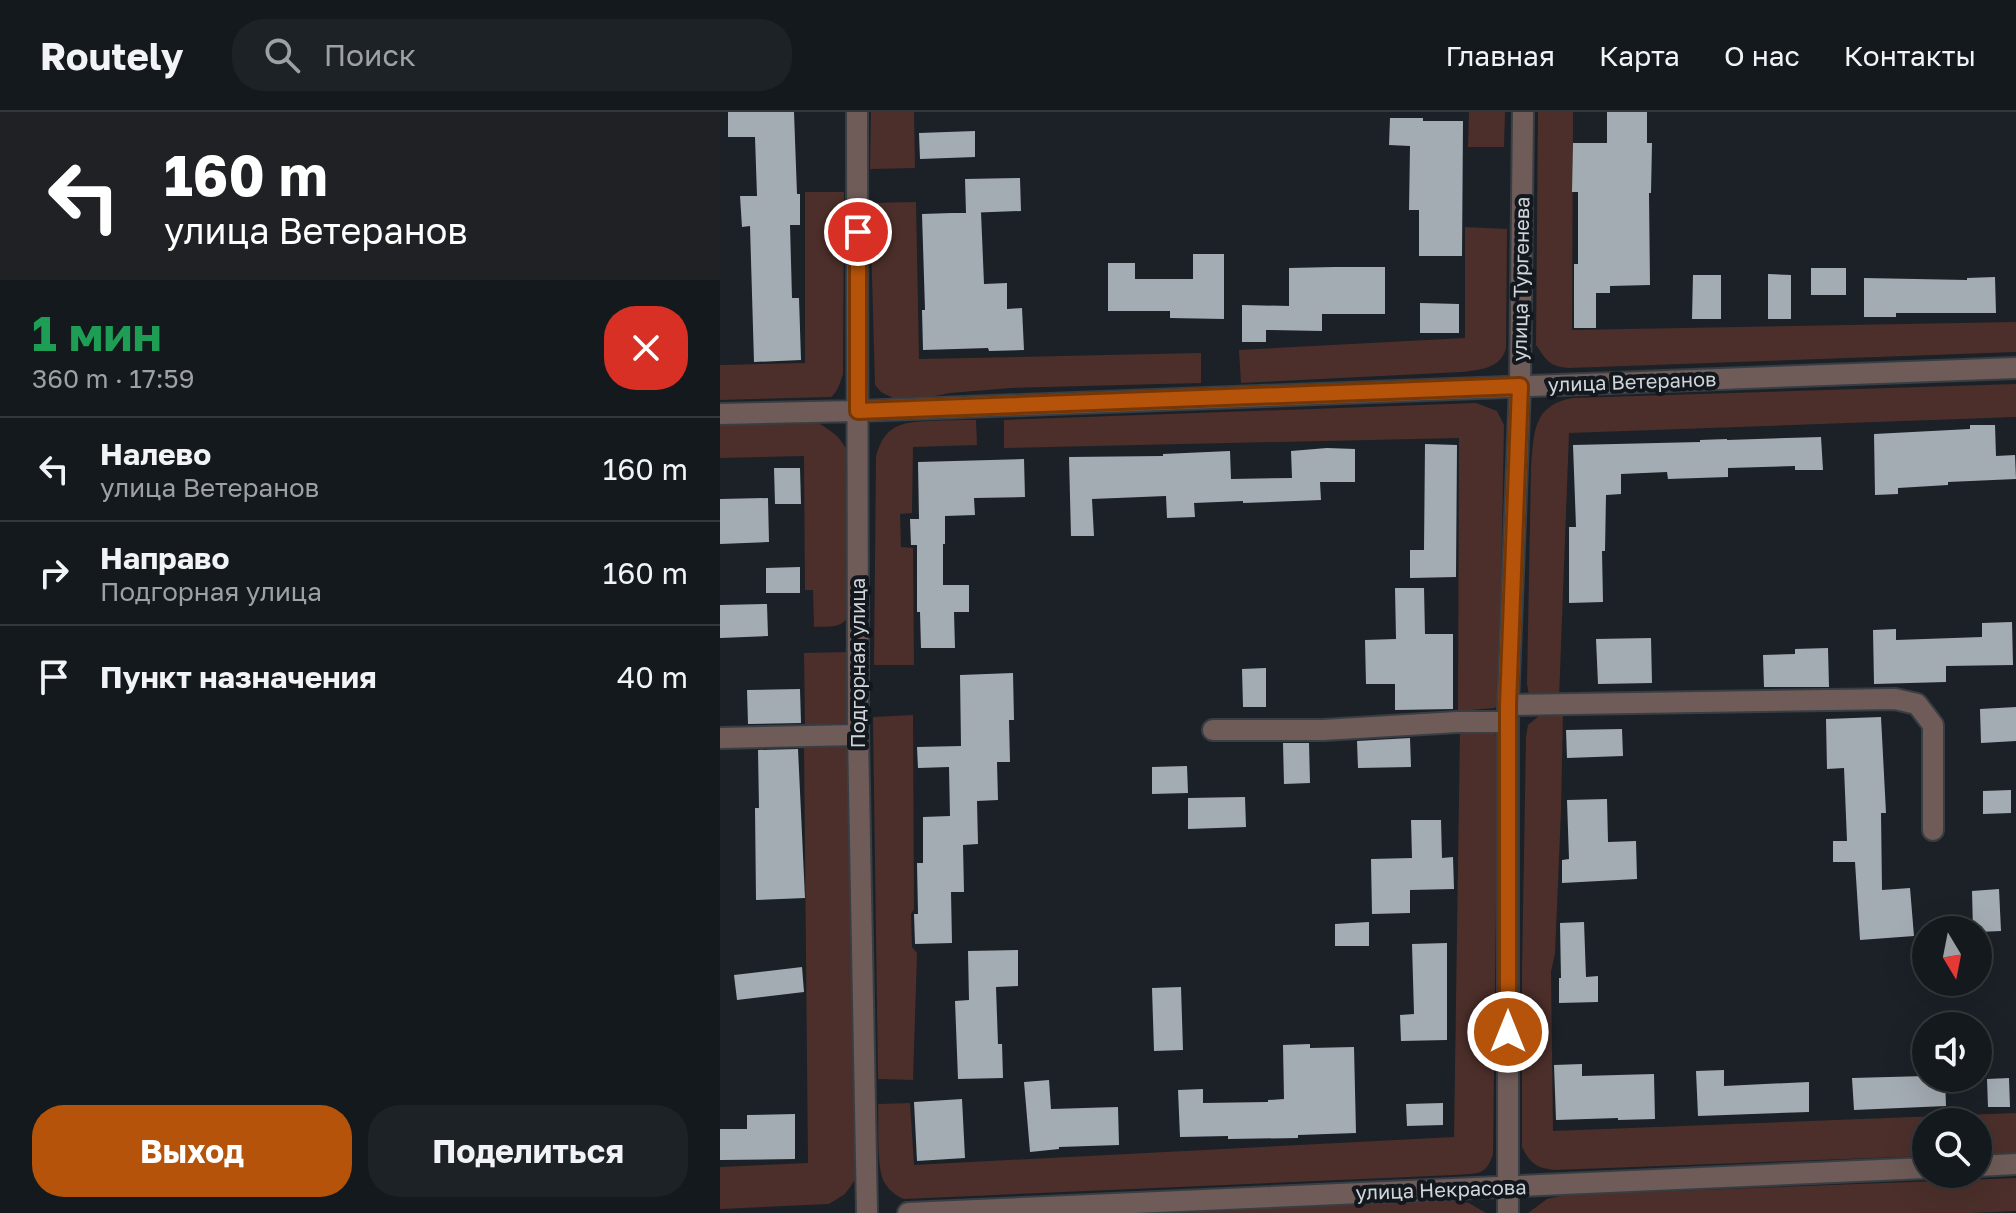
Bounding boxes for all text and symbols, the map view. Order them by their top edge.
search box [232,19,792,91]
text: Routely [40,33,184,78]
icon: search [260,33,304,77]
text: Поиск [324,37,416,73]
text: Главная [1445,39,1555,72]
text: Карта [1599,39,1680,72]
text: О нас [1724,39,1800,72]
text: Контакты [1844,39,1976,72]
text: 160 m [164,141,328,208]
icon: left [32,144,136,248]
street label: улица Тургенева [1507,196,1533,362]
pin [824,198,892,266]
text: улица Ветеранов [164,209,468,252]
icon: arrive [836,210,880,254]
text: 1 мин [32,304,162,362]
button: close [604,306,688,390]
text: 360 m · 17:59 [32,363,194,394]
street label: улица Ветеранов [1547,366,1717,396]
text: Налево [100,436,211,472]
icon: left [32,447,76,491]
text: 160 m [603,451,688,487]
text: улица Ветеранов [100,472,319,503]
text: Направо [100,540,229,576]
icon: right [32,551,76,595]
text: 160 m [603,555,688,591]
text: Подгорная улица [100,576,322,607]
street label: Подгорная улица [845,578,869,748]
icon: arrive [32,655,76,699]
text: Пункт назначения [100,659,377,695]
text: 40 m [617,659,688,695]
north arrow [1912,916,1992,996]
map controls [1912,916,1992,1188]
position arrow [1466,990,1550,1074]
button: sound [1912,1012,1992,1092]
button: Выход [32,1105,352,1197]
button: Поделиться [368,1105,688,1197]
button: search [1912,1108,1992,1188]
street label: улица Некрасова [1355,1174,1527,1204]

